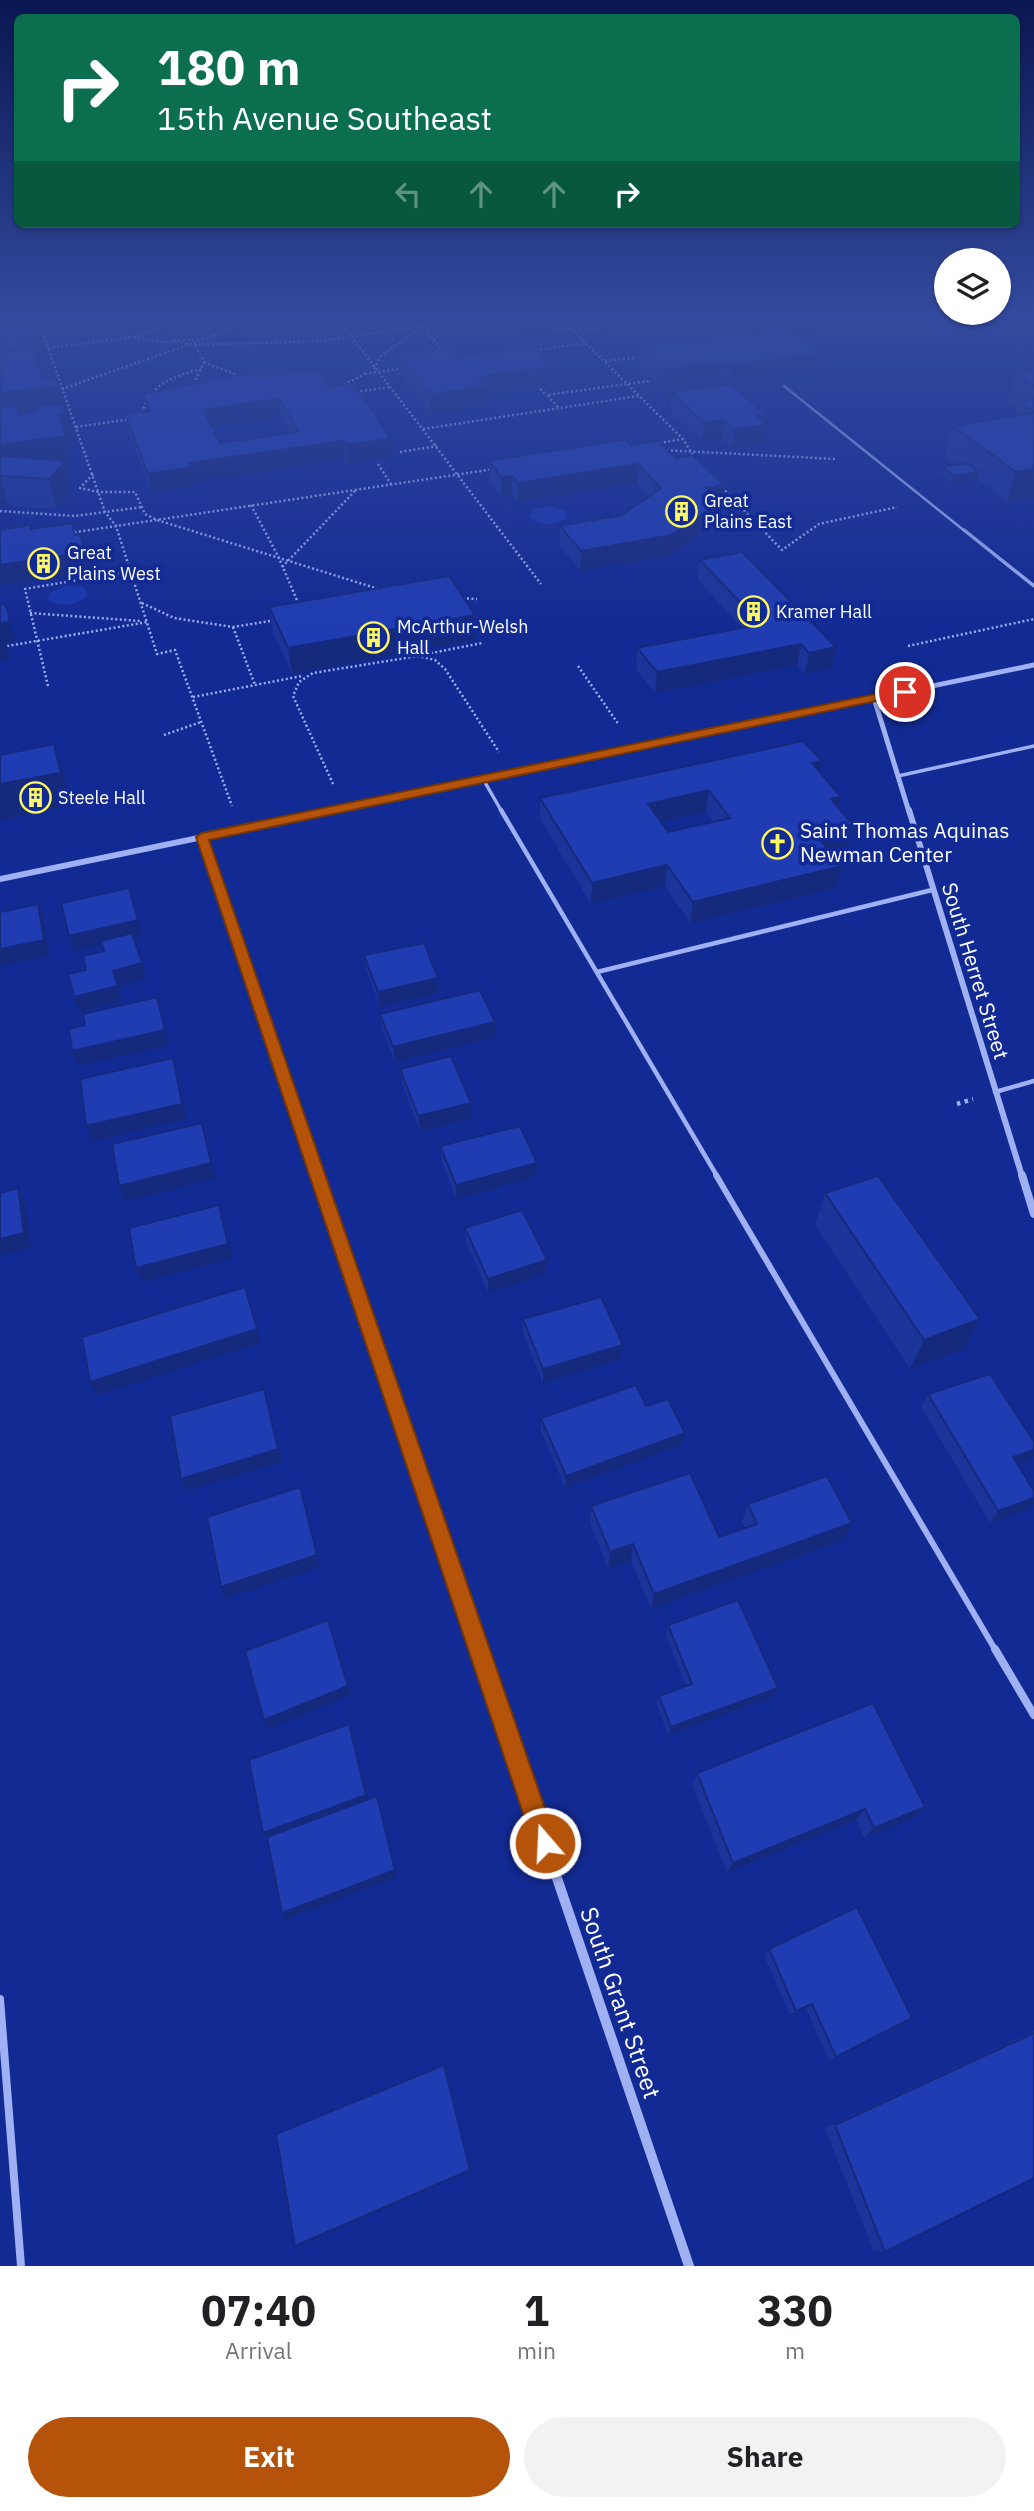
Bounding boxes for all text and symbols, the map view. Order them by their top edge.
text: 180 m [157,35,301,98]
icon: right [42,42,133,133]
text: 15th Avenue Southeast [157,97,492,139]
icon: left [389,175,427,213]
icon: ahead [462,175,500,213]
icon: ahead [535,175,573,213]
icon: right [608,175,646,213]
map controls [934,248,1011,325]
button: layers [934,248,1011,325]
place label: Great Plains East [704,489,792,533]
building icon: Great Plains East [664,494,698,528]
place label: Great Plains West [67,541,161,585]
building icon: Great Plains West [27,546,61,580]
building icon: Kramer Hall [736,595,770,629]
place label: Kramer Hall [776,600,872,623]
place label: McArthur-Welsh Hall [397,615,529,659]
building icon: McArthur-Welsh Hall [357,620,391,654]
pin [875,662,935,722]
icon: arrive [886,673,924,711]
building icon: Steele Hall [18,781,52,815]
place label: Steele Hall [58,786,146,809]
place label: Saint Thomas Aquinas Newman Center [800,816,1010,868]
church icon: Saint Thomas Aquinas Newman Center [760,826,794,860]
street label: South Herret Street [936,879,1016,1062]
position arrow [508,1806,582,1880]
street label: South Grant Street [573,1903,669,2103]
text: 07:40 [201,2283,316,2338]
text: 1 [524,2283,549,2338]
text: 330 [757,2283,833,2338]
text: Arrival [225,2335,292,2365]
text: min [517,2335,556,2365]
text: m [785,2335,805,2365]
button: Exit [28,2417,510,2497]
button: Share [524,2417,1006,2497]

